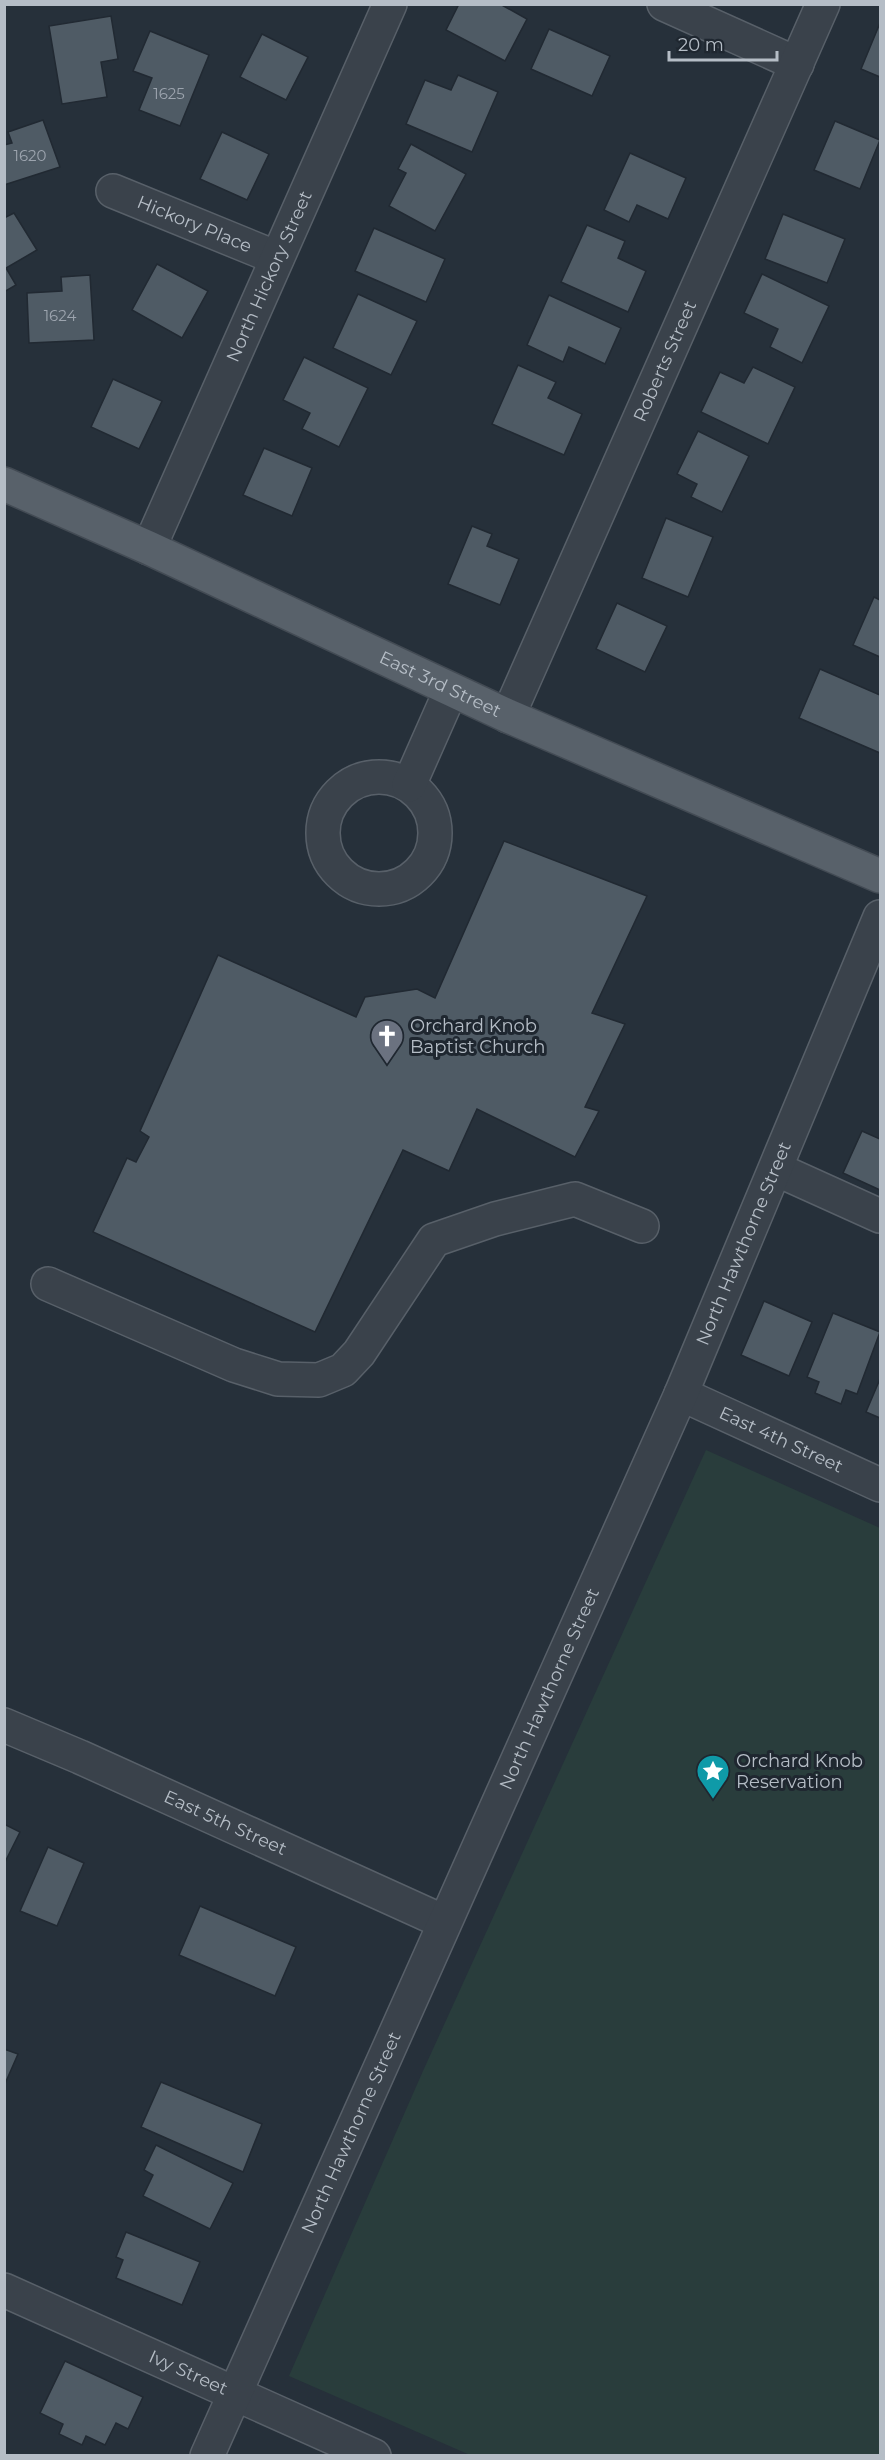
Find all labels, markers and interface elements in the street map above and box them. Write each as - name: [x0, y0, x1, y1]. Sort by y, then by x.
- scale bar: [669, 24, 777, 62]
- text: 20 m: [678, 34, 724, 56]
- house number: 1625: [153, 84, 185, 103]
- house number: 1620: [14, 146, 47, 165]
- street label: North Hickory Street: [222, 187, 317, 365]
- street label: Hickory Place: [134, 191, 255, 258]
- street label: Roberts Street: [629, 297, 701, 425]
- house number: 1624: [44, 306, 76, 325]
- street label: East 3rd Street: [376, 646, 505, 722]
- place label: Orchard Knob Baptist Church: [410, 1015, 546, 1058]
- church icon: Orchard Knob Baptist Church: [369, 1018, 405, 1065]
- street label: North Hawthorne Street: [691, 1138, 796, 1349]
- street label: East 4th Street: [716, 1402, 847, 1478]
- street label: North Hawthorne Street: [495, 1585, 604, 1793]
- place label: Orchard Knob Reservation: [736, 1750, 863, 1793]
- place icon: Orchard Knob Reservation: [695, 1753, 731, 1800]
- street label: East 5th Street: [161, 1786, 290, 1860]
- street label: North Hawthorne Street: [297, 2028, 406, 2237]
- street label: Ivy Street: [145, 2345, 231, 2400]

